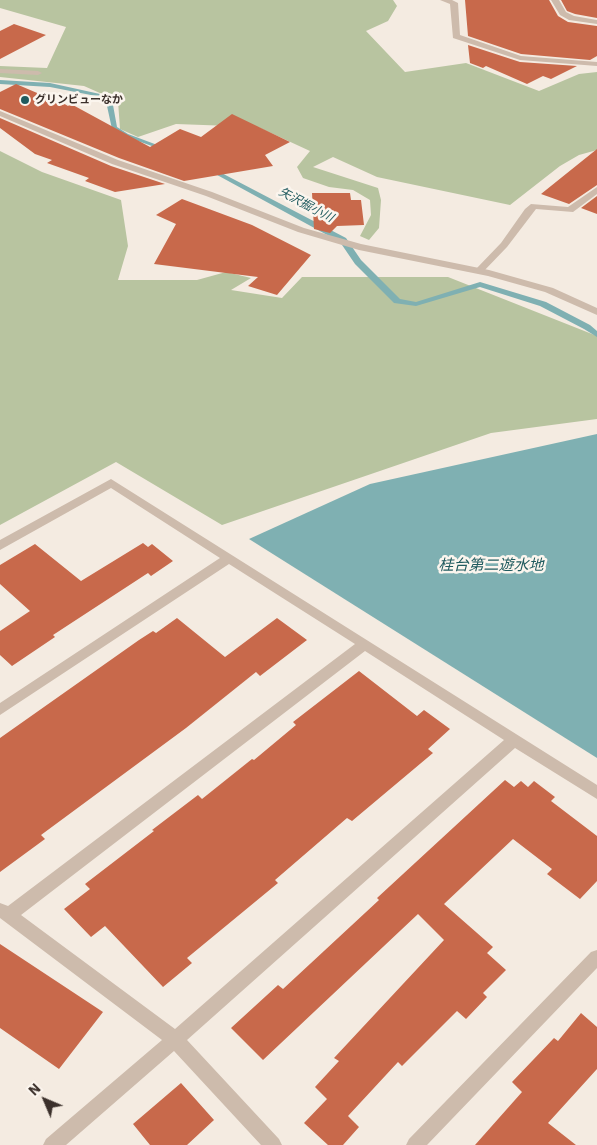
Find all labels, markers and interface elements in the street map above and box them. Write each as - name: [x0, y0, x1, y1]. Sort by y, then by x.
- place label: グリンビューなか: [35, 93, 123, 107]
- marker: グリンビューなか: [19, 94, 31, 106]
- water label: 矢沢掘小川: [276, 185, 336, 225]
- water label: 桂台第二遊水地: [439, 557, 543, 575]
- north arrow: [20, 1075, 70, 1125]
- text: N: [24, 1079, 44, 1099]

